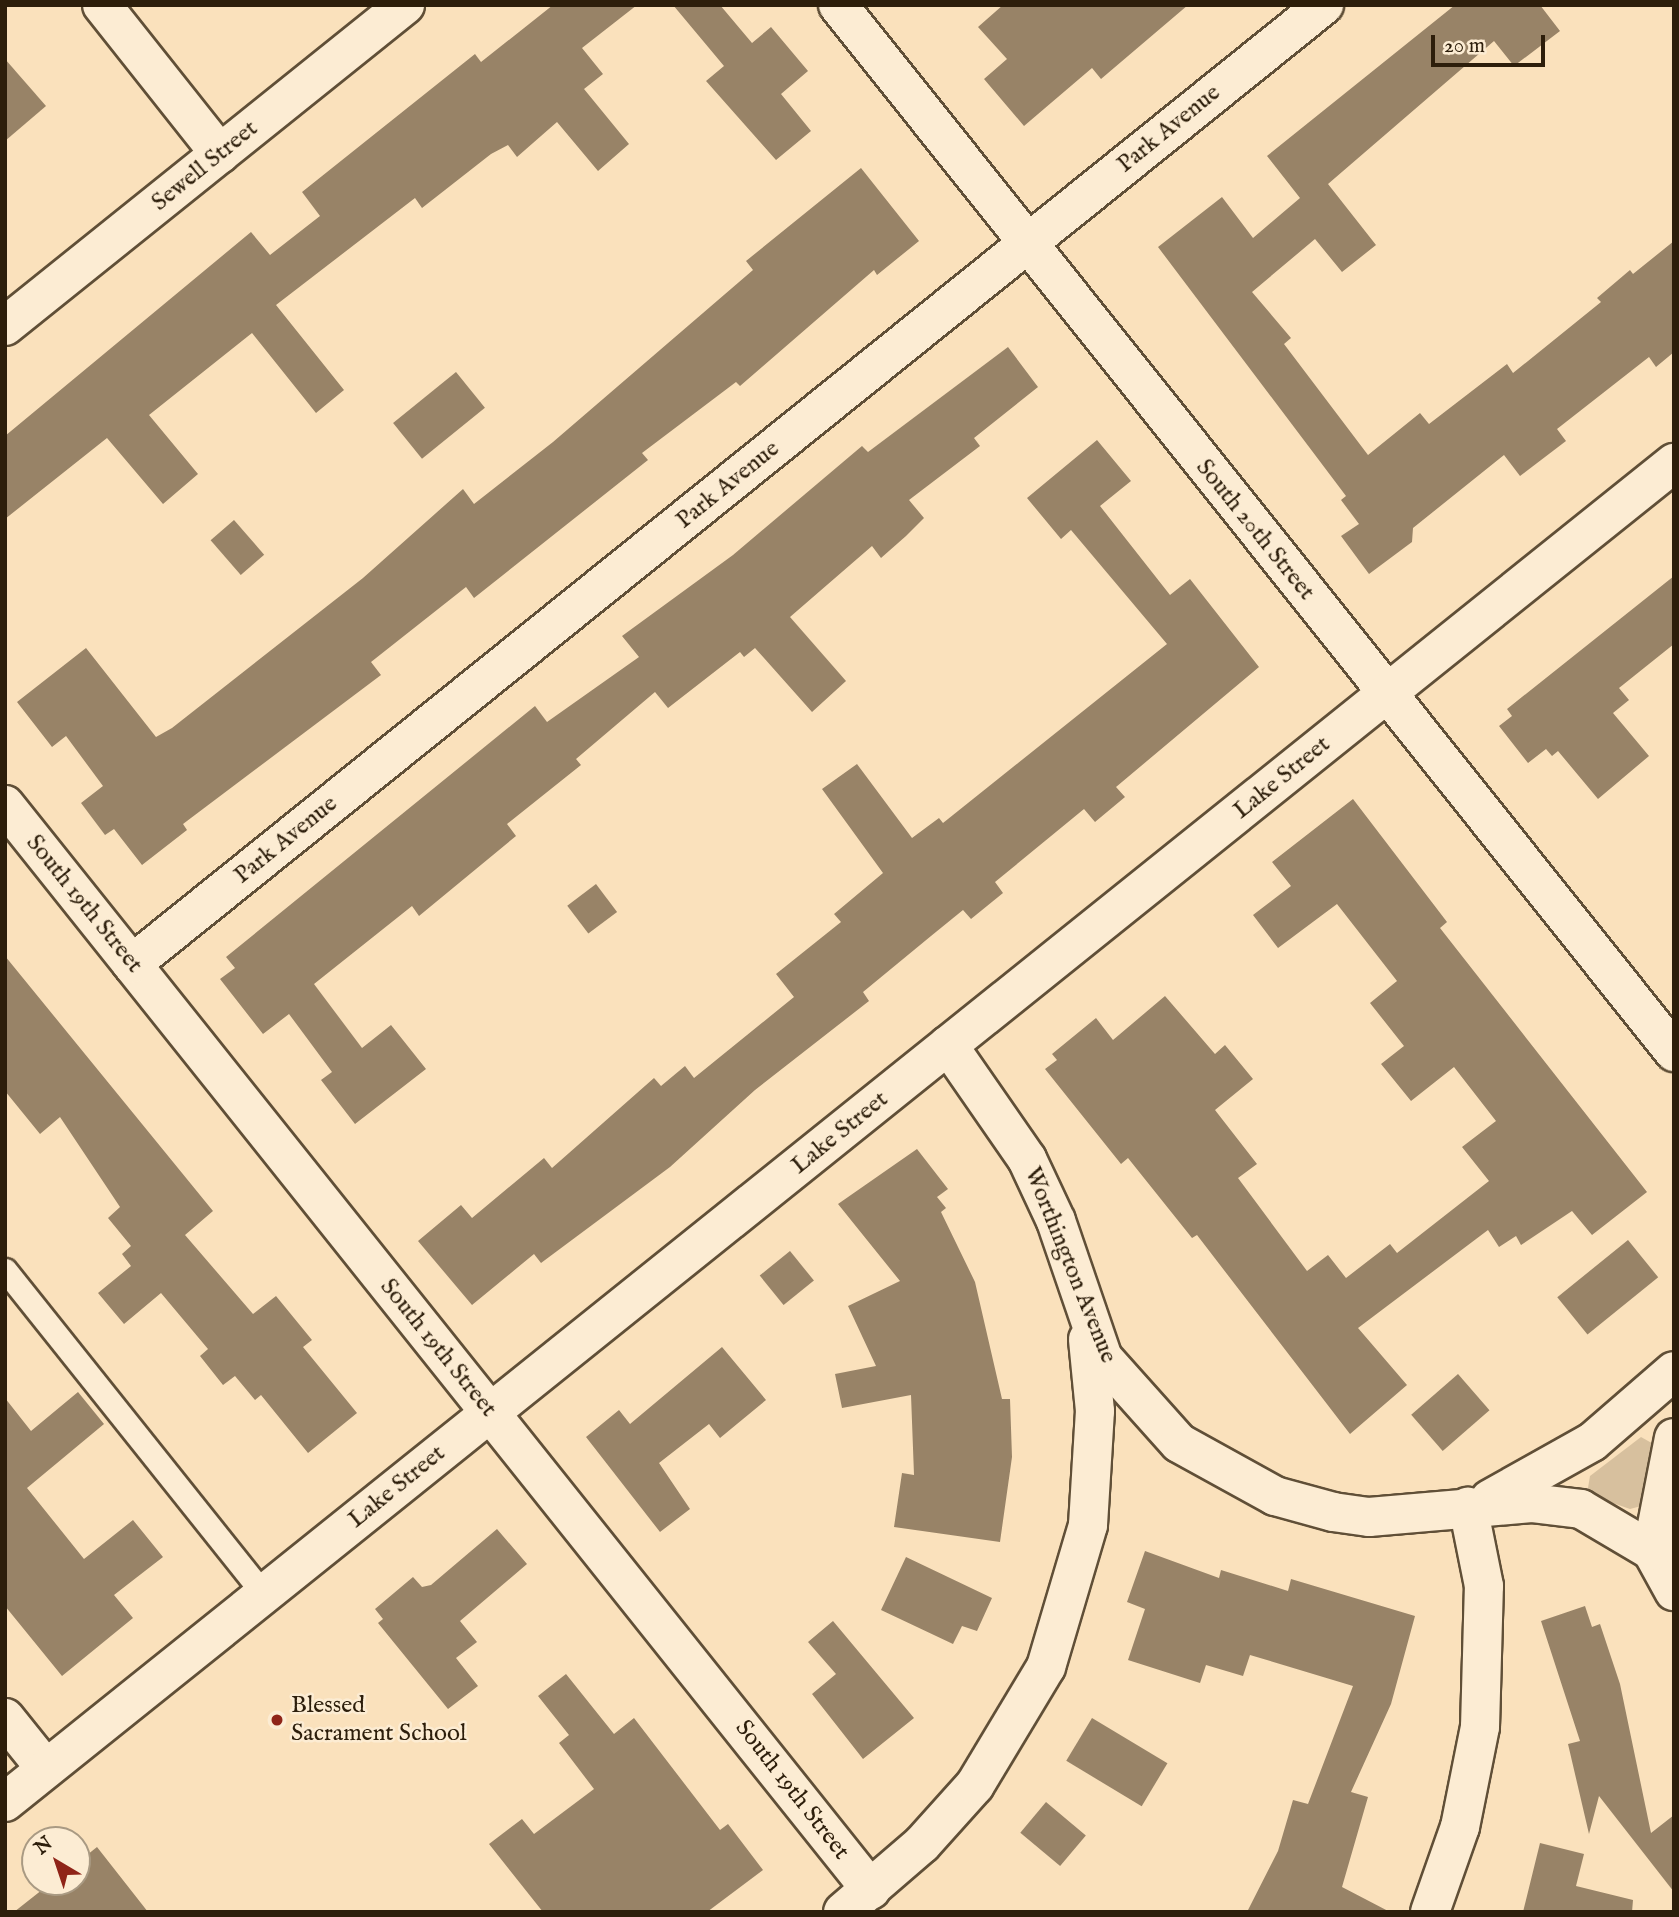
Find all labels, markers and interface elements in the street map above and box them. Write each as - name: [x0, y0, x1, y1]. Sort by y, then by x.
- scale bar: [1434, 21, 1548, 65]
- text: 20 m: [1444, 33, 1485, 60]
- street label: Park Avenue: [1112, 79, 1226, 179]
- street label: Sewell Street: [146, 115, 264, 217]
- street label: Park Avenue: [671, 435, 785, 535]
- street label: South 20th Street: [1189, 454, 1321, 606]
- street label: Lake Street: [1228, 730, 1336, 826]
- street label: Park Avenue: [229, 790, 343, 890]
- street label: South 19th Street: [20, 829, 148, 979]
- street label: Lake Street: [786, 1085, 894, 1181]
- street label: Worthington Avenue: [1018, 1163, 1122, 1367]
- street label: South 19th Street: [374, 1273, 502, 1423]
- street label: Lake Street: [343, 1439, 451, 1535]
- place label: Blessed Sacrament School: [291, 1692, 466, 1748]
- marker: Blessed Sacrament School: [269, 1712, 285, 1728]
- street label: South 19th Street: [729, 1714, 855, 1866]
- north arrow: [21, 1826, 91, 1896]
- text: N: [30, 1832, 58, 1861]

